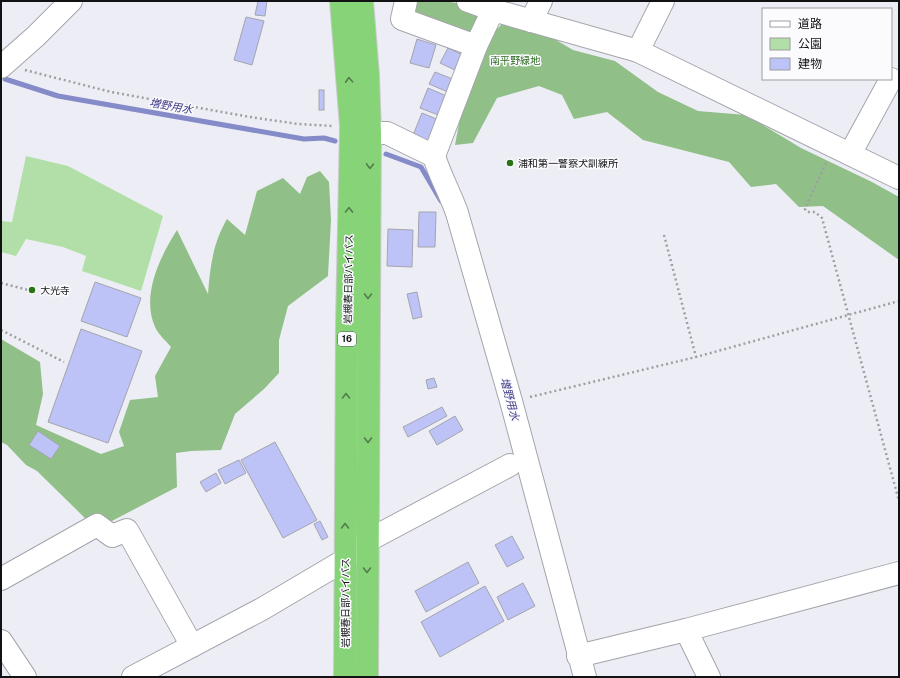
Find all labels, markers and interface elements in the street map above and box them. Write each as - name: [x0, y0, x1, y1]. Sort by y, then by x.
- legend: [762, 8, 892, 80]
- text: 道路: [798, 17, 822, 31]
- text: 公園: [798, 37, 822, 51]
- park label: 南平野緑地: [490, 54, 541, 66]
- text: 建物: [798, 57, 822, 71]
- one-way arrow: [344, 77, 353, 83]
- water label: 増野用水: [148, 96, 195, 116]
- place label: 浦和第一警察犬訓練所: [518, 157, 618, 169]
- marker: 浦和第一警察犬訓練所: [505, 158, 515, 168]
- one-way arrow: [366, 163, 374, 169]
- one-way arrow: [345, 207, 354, 213]
- street label: 岩槻春日部バイパス: [341, 234, 355, 324]
- place label: 大光寺: [40, 284, 70, 296]
- marker: 大光寺: [27, 285, 37, 295]
- one-way arrow: [364, 293, 372, 299]
- road number: 16: [338, 332, 356, 346]
- water label: 増野用水: [499, 376, 522, 423]
- one-way arrow: [342, 393, 350, 399]
- one-way arrow: [364, 437, 372, 443]
- one-way arrow: [341, 523, 349, 529]
- street label: 岩槻春日部バイパス: [339, 558, 351, 648]
- one-way arrow: [363, 567, 371, 573]

